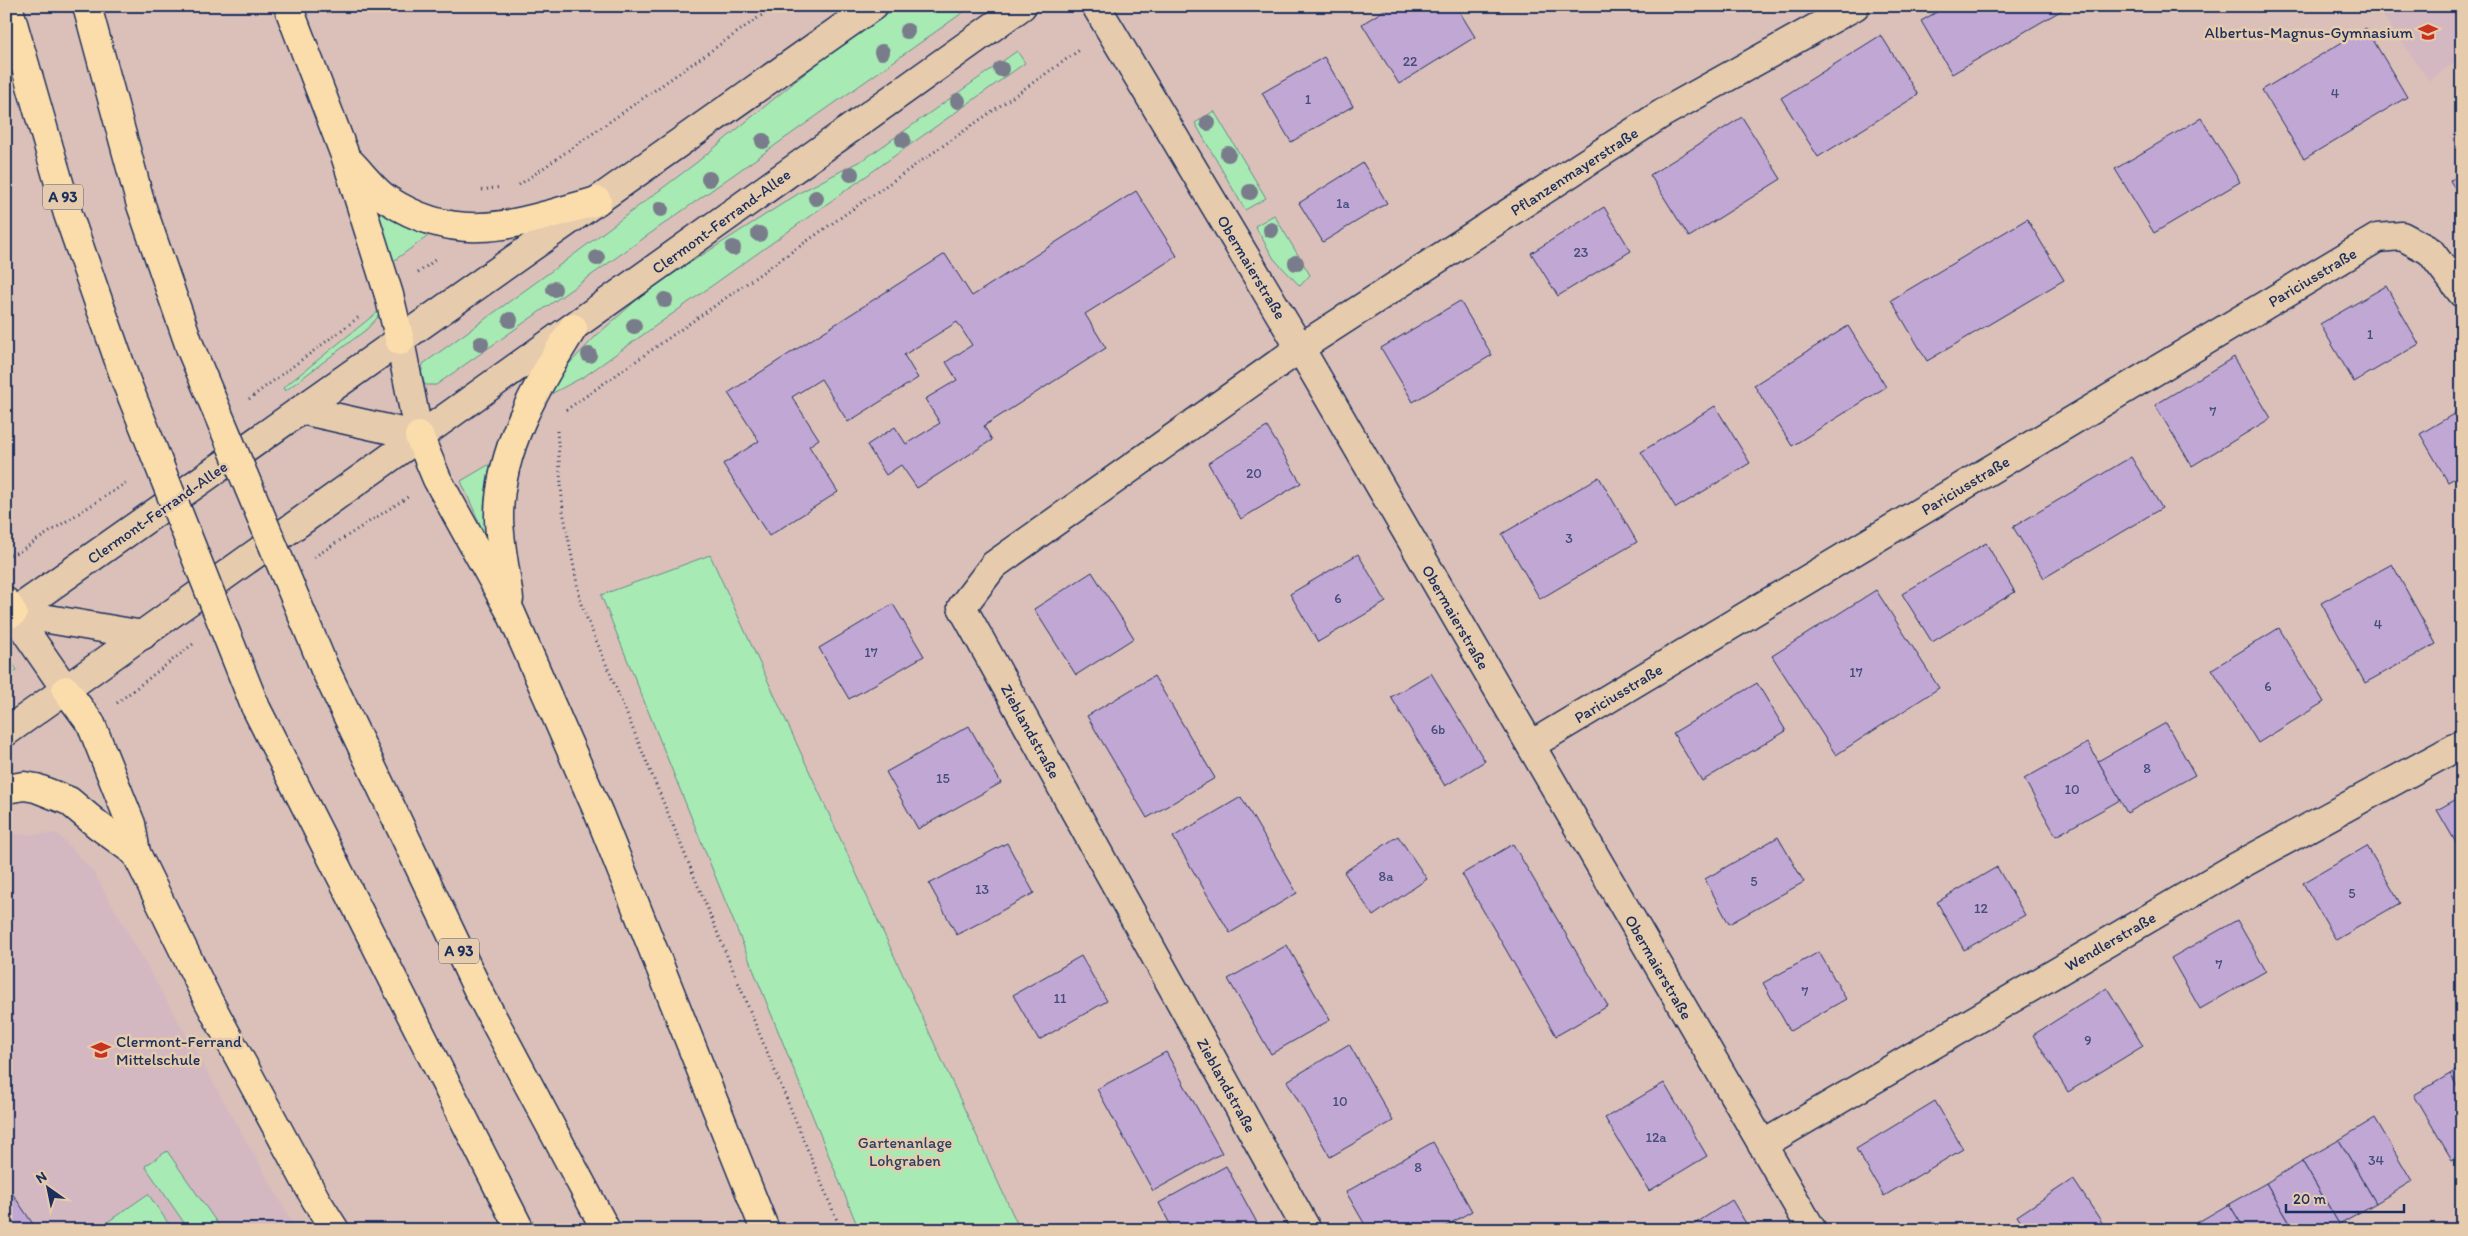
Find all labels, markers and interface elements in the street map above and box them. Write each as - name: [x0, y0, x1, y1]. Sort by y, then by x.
- school or university icon: Albertus-Magnus-Gymnasium: [2417, 21, 2439, 43]
- place label: Albertus-Magnus-Gymnasium: [2205, 23, 2414, 42]
- house number: 22: [1403, 53, 1418, 70]
- house number: 4: [2331, 85, 2340, 102]
- house number: 1: [1305, 91, 1312, 108]
- street label: Pflanzenmayerstraße: [1507, 123, 1642, 220]
- street label: Clermont-Ferrand-Allee: [648, 165, 794, 278]
- road number: A 93: [43, 184, 83, 210]
- house number: 1a: [1336, 195, 1351, 212]
- street label: Obermaierstraße: [1213, 212, 1290, 323]
- street label: Pariciusstraße: [2265, 243, 2360, 311]
- house number: 23: [1574, 244, 1589, 261]
- house number: 1: [2367, 326, 2374, 343]
- house number: 7: [2210, 403, 2217, 420]
- street label: Pariciusstraße: [1918, 451, 2013, 519]
- street label: Clermont-Ferrand-Allee: [84, 457, 231, 568]
- house number: 20: [1246, 465, 1262, 482]
- house number: 3: [1565, 530, 1573, 547]
- street label: Obermaierstraße: [1418, 561, 1493, 673]
- house number: 6: [1334, 590, 1342, 607]
- house number: 4: [2374, 616, 2383, 633]
- house number: 17: [864, 644, 878, 661]
- street label: Pariciusstraße: [1571, 659, 1666, 727]
- house number: 17: [1849, 664, 1863, 681]
- house number: 6: [2264, 678, 2272, 695]
- street label: Zieblandstraße: [997, 681, 1064, 782]
- house number: 6b: [1431, 721, 1445, 738]
- house number: 8: [2143, 760, 2151, 777]
- house number: 15: [936, 770, 950, 787]
- house number: 10: [2064, 781, 2080, 798]
- house number: 8a: [1379, 868, 1394, 885]
- house number: 5: [1750, 873, 1758, 890]
- house number: 13: [975, 881, 989, 898]
- house number: 5: [2348, 885, 2356, 902]
- house number: 12: [1974, 900, 1989, 917]
- street label: Wendlerstraße: [2061, 908, 2159, 975]
- street label: Obermaierstraße: [1621, 911, 1696, 1023]
- road number: A 93: [439, 938, 479, 964]
- house number: 7: [2216, 956, 2223, 973]
- house number: 7: [1802, 983, 1809, 1000]
- house number: 11: [1054, 990, 1067, 1007]
- place label: Clermont-Ferrand Mittelschule: [116, 1032, 242, 1069]
- house number: 9: [2084, 1032, 2092, 1049]
- street label: Zieblandstraße: [1193, 1035, 1260, 1136]
- school or university icon: Clermont-Ferrand Mittelschule: [90, 1039, 112, 1061]
- house number: 10: [1332, 1093, 1348, 1110]
- house number: 12a: [1645, 1129, 1667, 1146]
- park label: Gartenanlage Lohgraben: [858, 1133, 952, 1170]
- house number: 34: [2368, 1152, 2385, 1169]
- house number: 8: [1414, 1159, 1422, 1176]
- north arrow: [22, 1164, 72, 1214]
- text: N: [33, 1168, 50, 1187]
- scale bar: [2286, 1181, 2403, 1213]
- text: 20 m: [2293, 1190, 2327, 1208]

